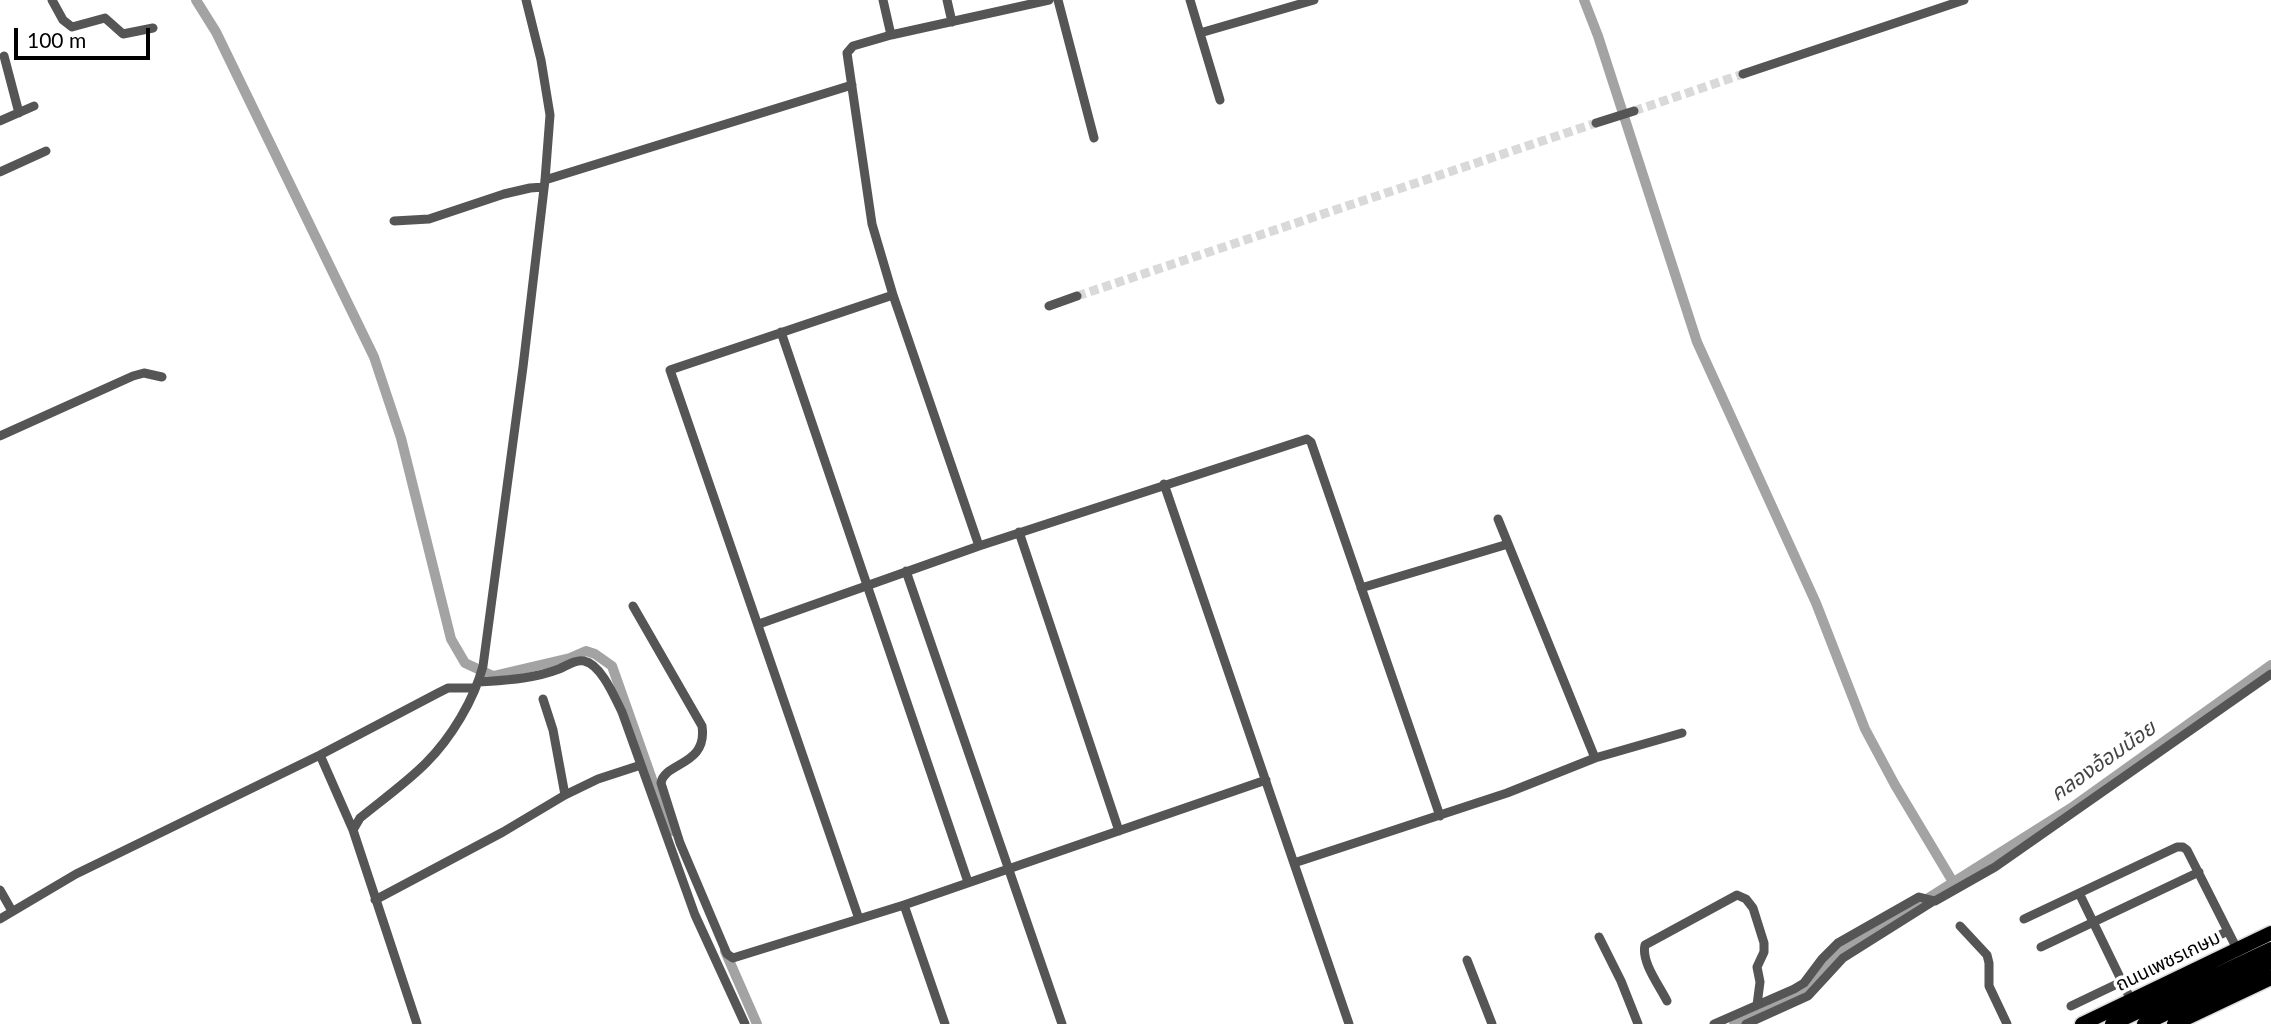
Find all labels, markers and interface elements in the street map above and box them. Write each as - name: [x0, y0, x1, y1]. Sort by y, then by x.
- scale bar: [18, 14, 154, 58]
- text: 100 m: [27, 27, 86, 52]
- water label: คลองอ้อมน้อย: [2046, 716, 2160, 806]
- street label: ถนนเพชรเกษม: [2112, 926, 2224, 996]

